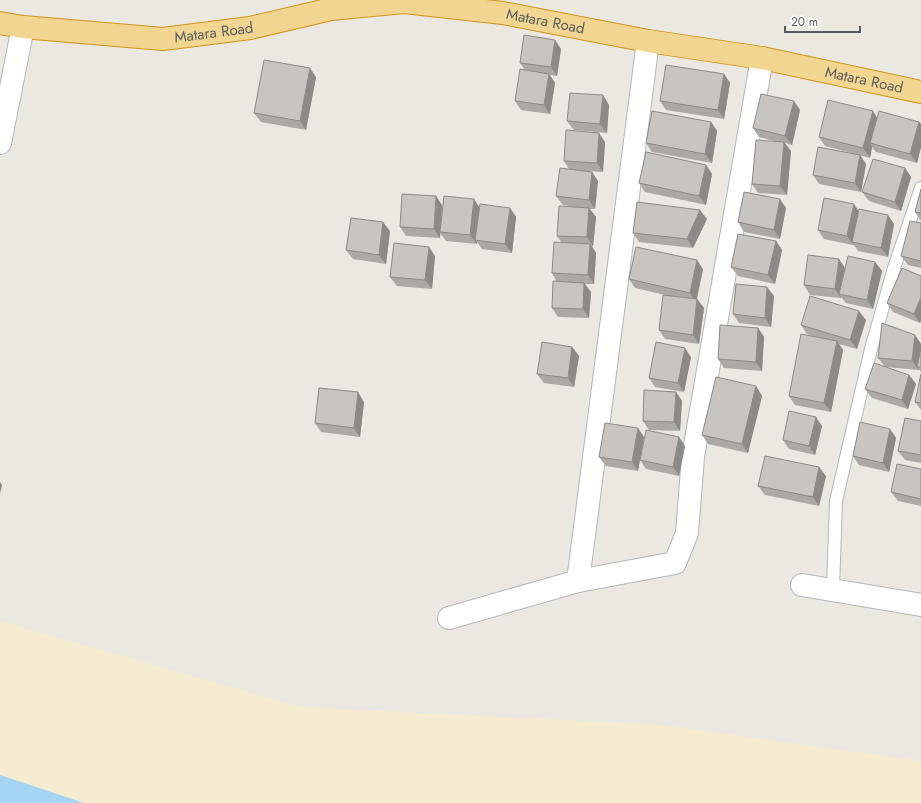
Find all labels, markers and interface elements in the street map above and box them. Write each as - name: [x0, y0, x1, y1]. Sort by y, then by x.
- street label: Matara Road: [504, 3, 587, 40]
- scale bar: [785, 8, 860, 34]
- text: 20 m: [791, 13, 818, 31]
- street label: Matara Road: [173, 17, 255, 48]
- street label: Matara Road: [823, 61, 905, 99]

